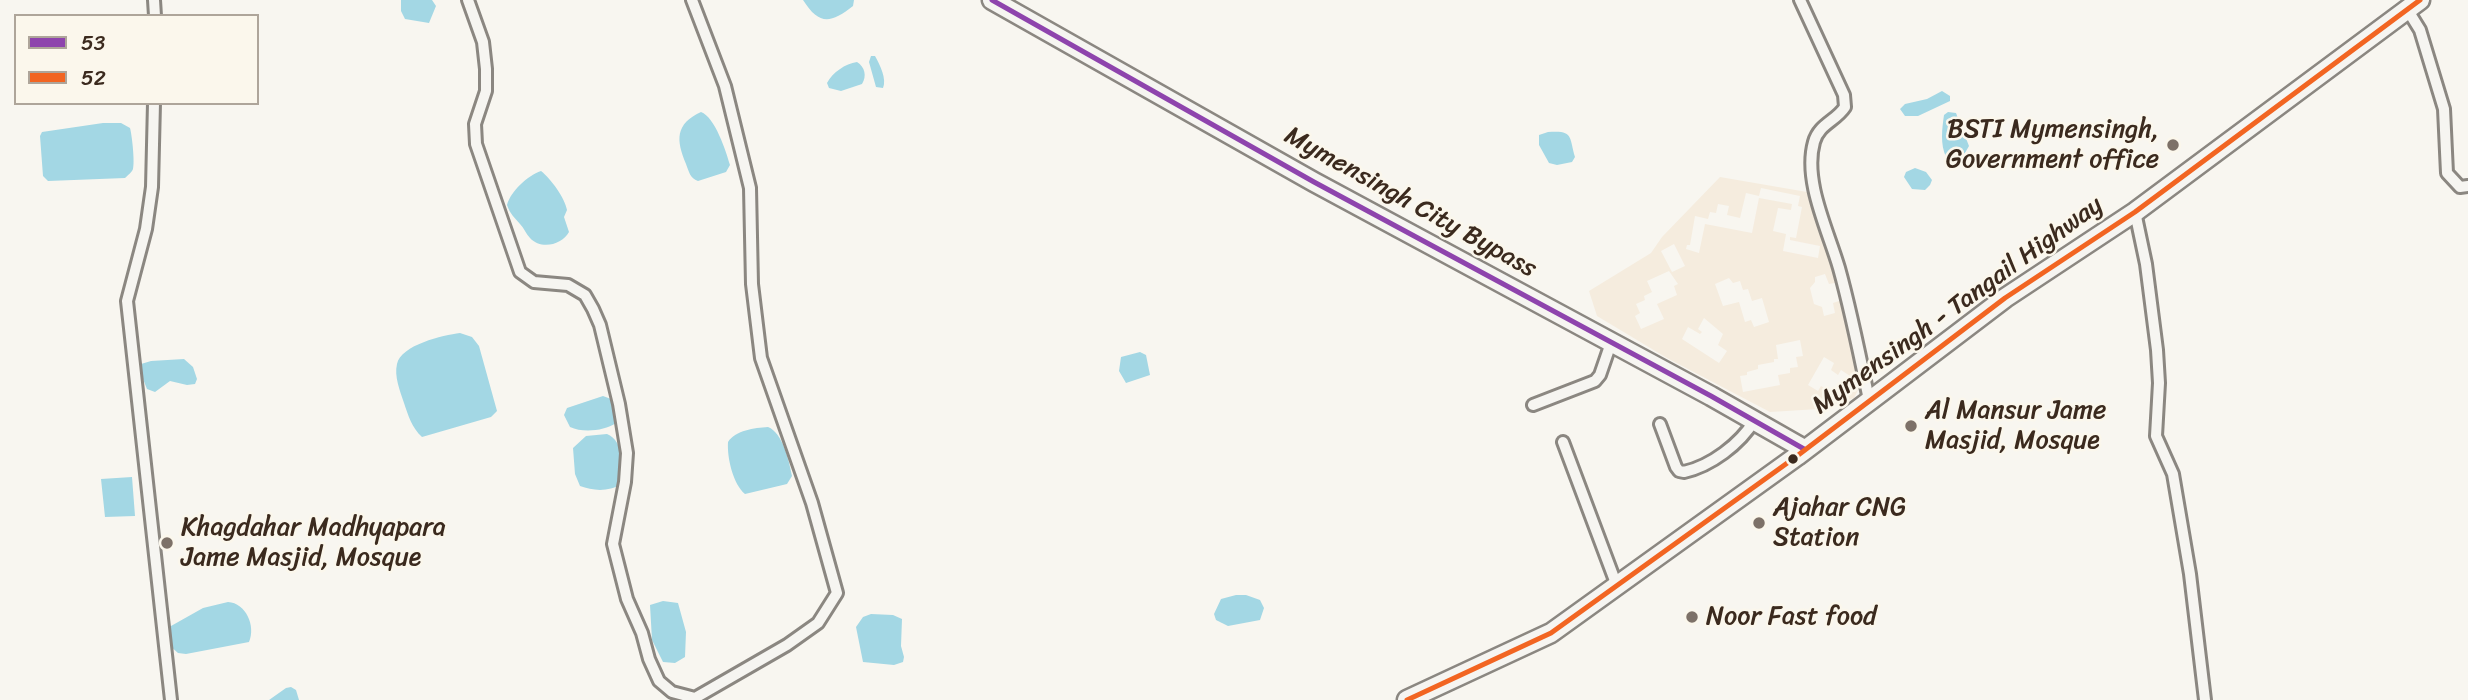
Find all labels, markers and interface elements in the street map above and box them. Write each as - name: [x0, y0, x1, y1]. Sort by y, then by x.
- legend: [14, 14, 259, 105]
- text: 53: [81, 24, 105, 62]
- text: 52: [81, 59, 106, 97]
- place label: BSTI Mymensingh, Government office: [1946, 114, 2159, 176]
- street label: Mymensingh City Bypass: [1279, 121, 1541, 285]
- marker: BSTI Mymensingh, Government office: [2165, 137, 2181, 153]
- street label: Mymensingh - Tangail Highway: [1807, 190, 2109, 422]
- place label: Al Mansur Jame Masjid, Mosque: [1925, 395, 2106, 457]
- marker: Al Mansur Jame Masjid, Mosque: [1903, 418, 1919, 434]
- unlabelled marker: [1786, 452, 1800, 466]
- place label: Ajahar CNG Station: [1773, 492, 1906, 554]
- place label: Khagdahar Madhyapara Jame Masjid, Mosque: [181, 512, 446, 574]
- marker: Ajahar CNG Station: [1751, 515, 1767, 531]
- marker: Khagdahar Madhyapara Jame Masjid, Mosque: [159, 535, 175, 551]
- place label: Noor Fast food: [1706, 601, 1877, 633]
- marker: Noor Fast food: [1684, 609, 1700, 625]

